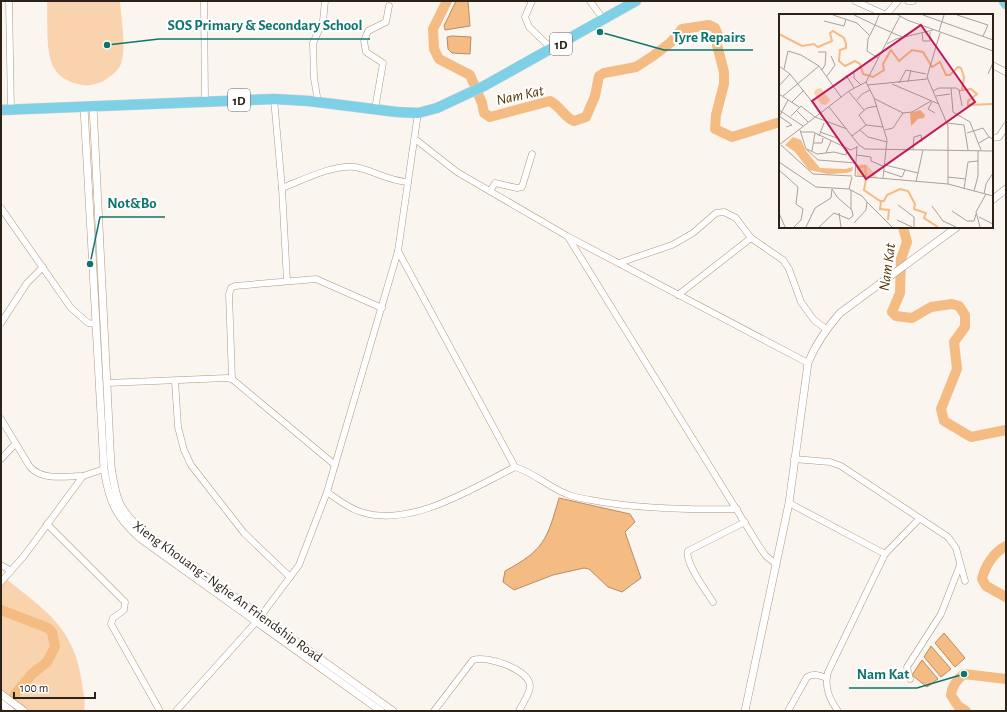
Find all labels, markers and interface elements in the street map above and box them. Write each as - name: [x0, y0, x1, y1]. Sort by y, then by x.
- callout: SOS Primary & Secondary School: [159, 12, 370, 39]
- inset map: [779, 14, 993, 228]
- text: SOS Primary & Secondary School: [168, 18, 362, 33]
- callout: Tyre Repairs: [664, 23, 753, 50]
- text: Tyre Repairs: [672, 30, 746, 45]
- road number: 1D: [550, 33, 572, 55]
- water label: Nam Kat: [495, 83, 545, 108]
- road number: 1D: [228, 89, 250, 111]
- callout: Not&Bo: [100, 190, 165, 217]
- text: Not&Bo: [107, 196, 157, 211]
- water label: Nam Kat: [877, 242, 898, 292]
- street label: Xieng Khouang - Nghe An Friendship Road: [130, 519, 325, 665]
- callout: Nam Kat: [849, 661, 917, 688]
- text: Nam Kat: [857, 667, 909, 682]
- scale bar: [14, 674, 95, 700]
- text: 100 m: [20, 682, 48, 694]

